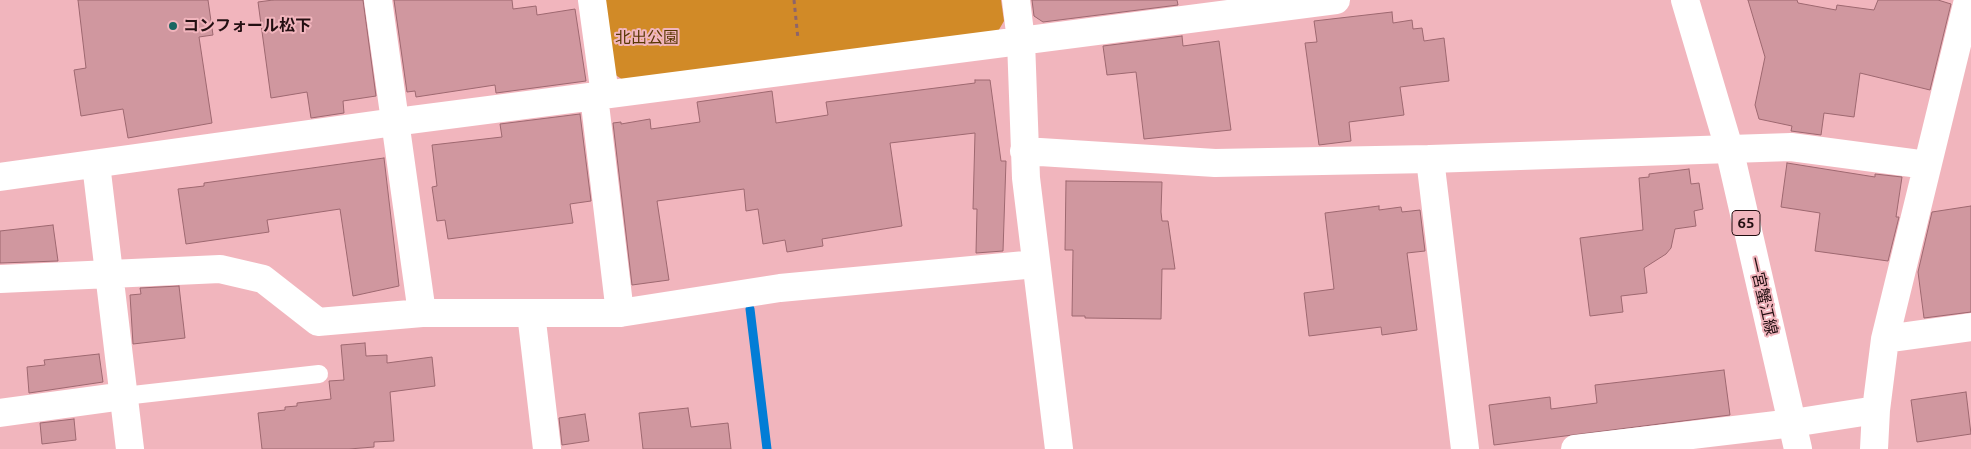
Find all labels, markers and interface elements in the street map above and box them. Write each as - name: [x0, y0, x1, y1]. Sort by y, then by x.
- place label: コンフォール松下: [183, 16, 311, 36]
- marker: コンフォール松下: [167, 20, 179, 32]
- park label: 北出公園: [615, 28, 679, 48]
- road number: 65: [1732, 210, 1760, 236]
- street label: 一宮蟹江線: [1745, 255, 1781, 337]

